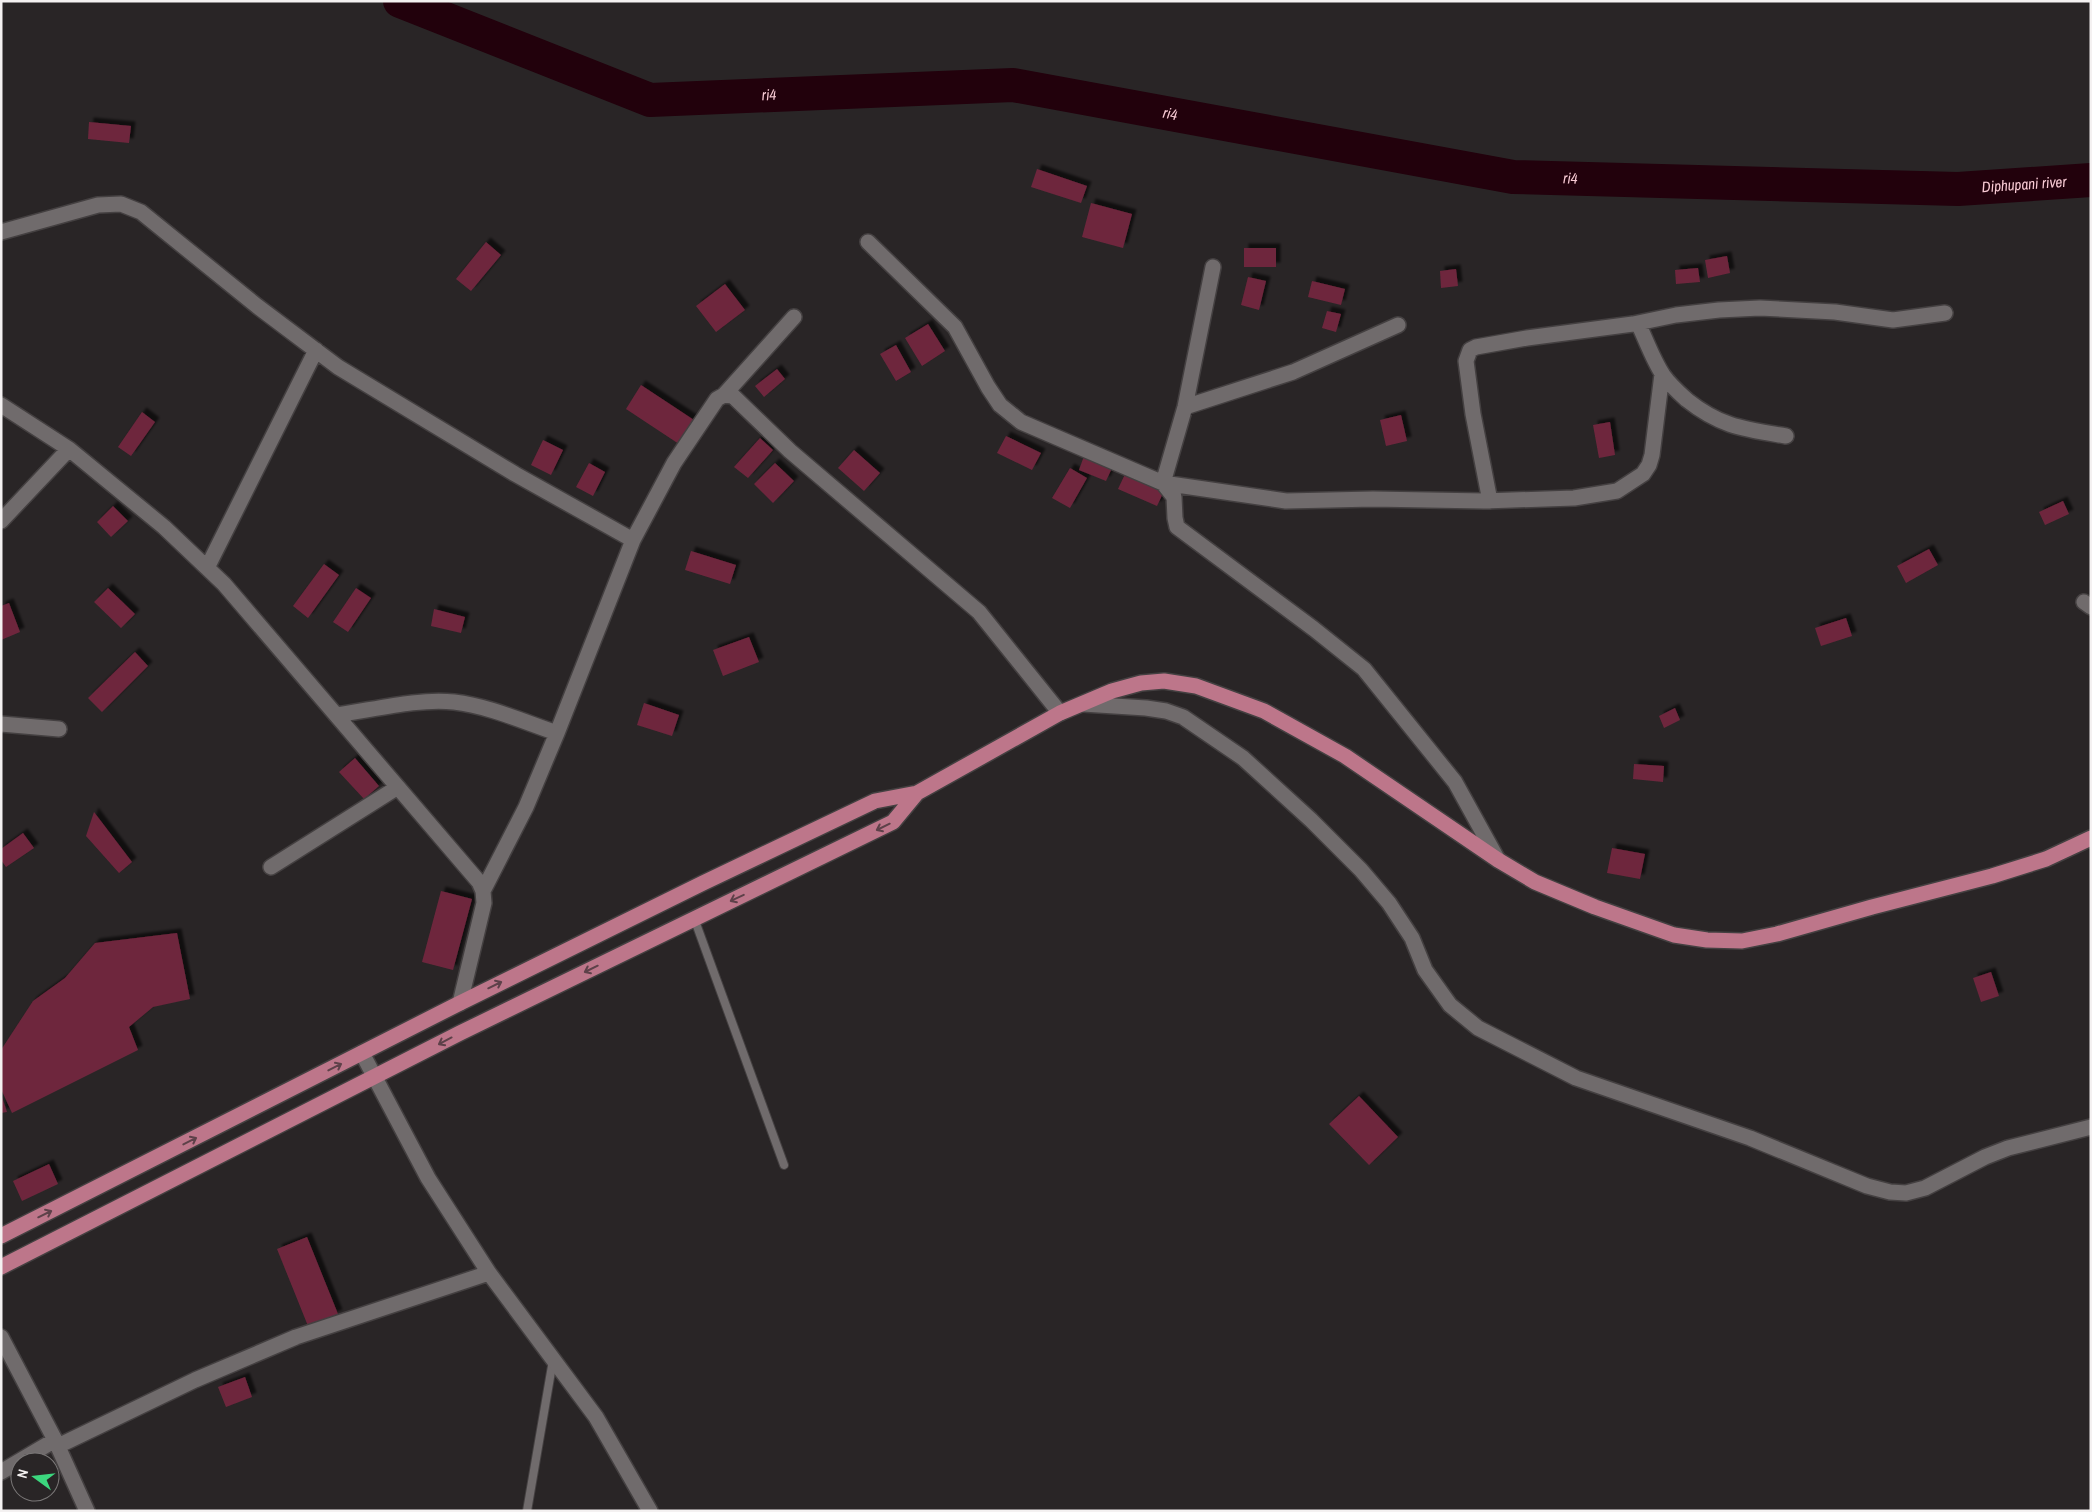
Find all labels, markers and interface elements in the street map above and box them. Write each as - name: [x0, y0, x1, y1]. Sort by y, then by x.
- water label: ri4: [761, 84, 777, 105]
- water label: ri4: [1161, 102, 1179, 125]
- water label: ri4: [1563, 167, 1578, 189]
- water label: Diphupani river: [1981, 171, 2068, 197]
- one-way arrow: [876, 823, 891, 832]
- one-way arrow: [730, 893, 745, 903]
- one-way arrow: [583, 964, 598, 974]
- one-way arrow: [487, 980, 502, 989]
- one-way arrow: [438, 1037, 453, 1046]
- one-way arrow: [327, 1062, 342, 1072]
- one-way arrow: [182, 1136, 197, 1145]
- one-way arrow: [37, 1209, 52, 1218]
- north arrow: [10, 1452, 60, 1502]
- text: N: [13, 1467, 32, 1480]

